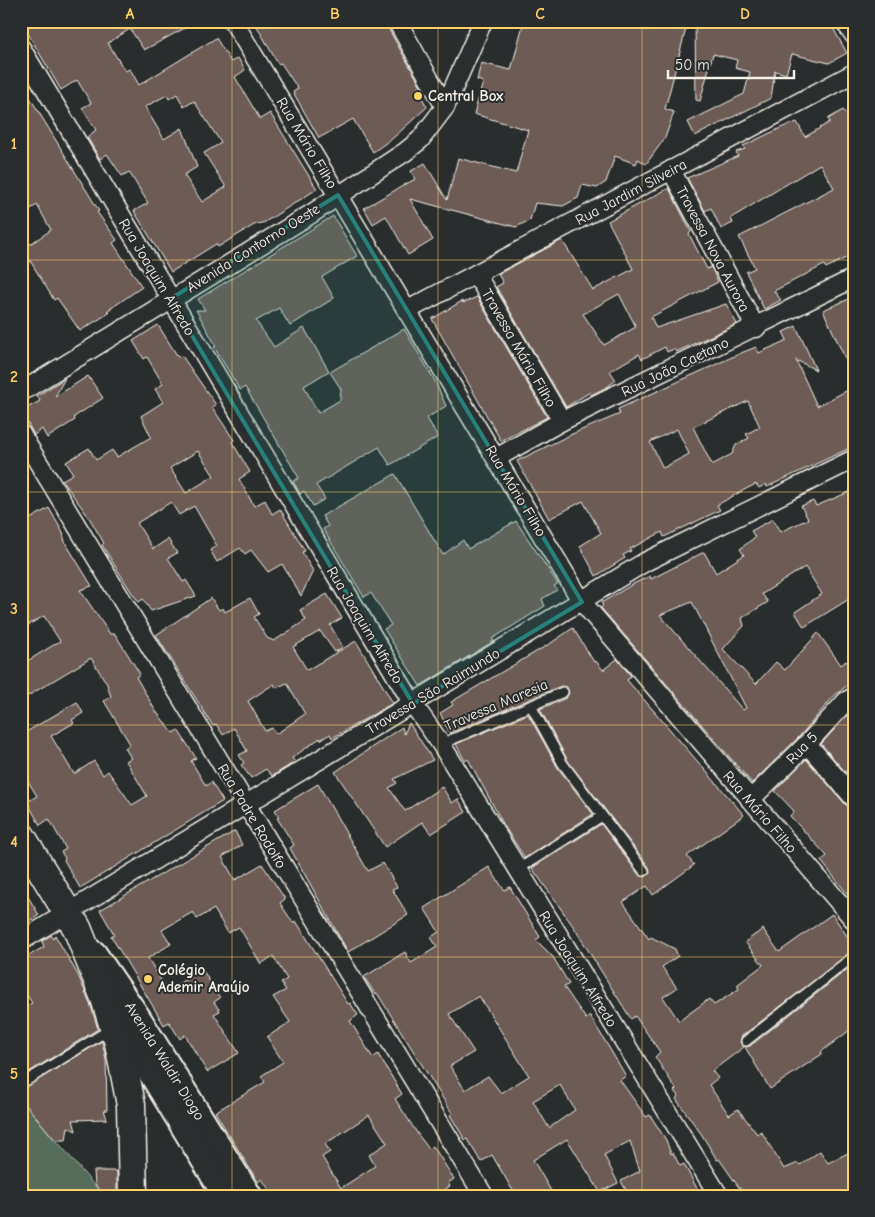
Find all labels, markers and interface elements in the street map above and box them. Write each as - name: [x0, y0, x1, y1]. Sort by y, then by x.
- text: A: [126, 5, 135, 23]
- text: B: [330, 5, 340, 23]
- text: C: [535, 5, 545, 23]
- text: D: [740, 5, 750, 23]
- scale bar: [668, 48, 794, 80]
- text: 50 m: [675, 56, 710, 74]
- place label: Central Box: [428, 87, 504, 105]
- marker: Central Box: [412, 90, 424, 102]
- street label: Rua Mário Filho: [273, 94, 341, 192]
- text: 1: [11, 135, 17, 153]
- street label: Rua Jardim Silveira: [572, 155, 690, 229]
- street label: Travessa Nova Aurora: [672, 183, 754, 315]
- street label: Avenida Contorno Oeste: [183, 199, 323, 296]
- street label: Rua Joaquim Alfredo: [115, 215, 199, 339]
- street label: Travessa Mário Filho: [478, 286, 560, 411]
- street label: Rua João Caetano: [618, 333, 732, 401]
- text: 2: [10, 368, 18, 386]
- street label: Rua Mário Filho: [482, 442, 550, 540]
- street label: Rua Joaquim Alfredo: [323, 563, 407, 687]
- text: 3: [10, 600, 18, 618]
- street label: Travessa São Raimundo: [363, 644, 503, 738]
- street label: Travessa Maresia: [441, 675, 551, 735]
- street label: Rua 5: [783, 728, 821, 768]
- street label: Rua Padre Rodolfo: [214, 760, 290, 872]
- street label: Rua Mário Filho: [719, 767, 801, 857]
- text: 4: [10, 833, 18, 851]
- street label: Rua Joaquim Alfredo: [535, 908, 621, 1030]
- place label: Colégio Ademir Araújo: [158, 961, 250, 996]
- marker: Colégio Ademir Araújo: [142, 973, 154, 985]
- street label: Avenida Waldir Diogo: [121, 998, 209, 1124]
- text: 5: [10, 1065, 18, 1083]

